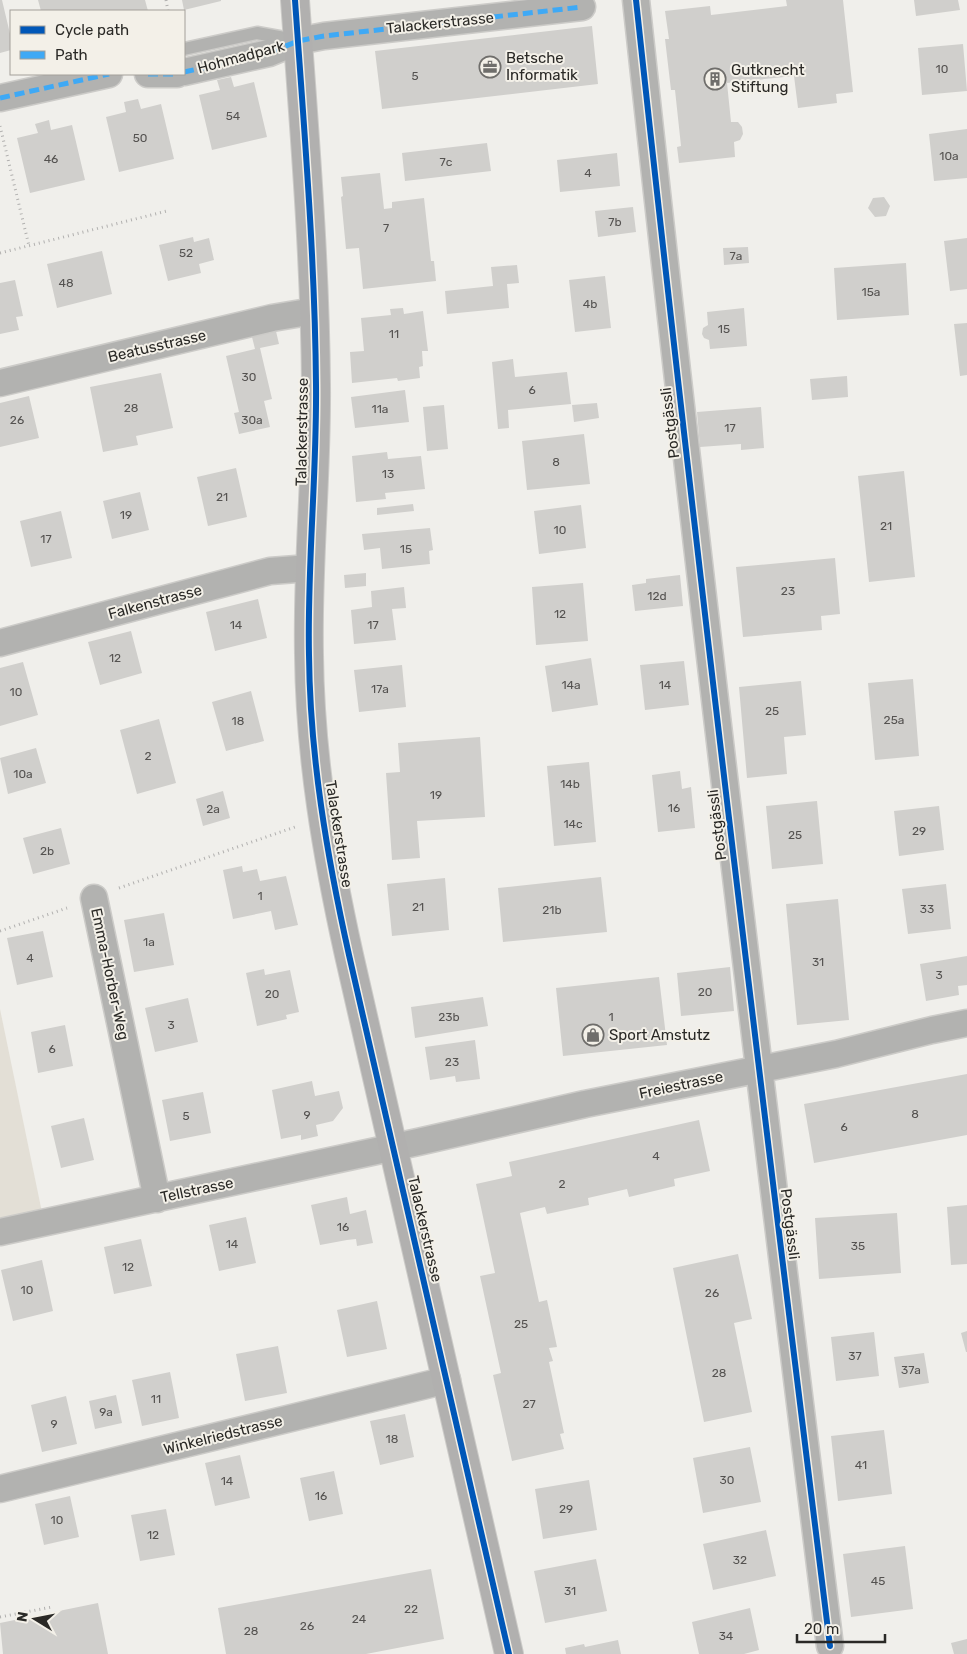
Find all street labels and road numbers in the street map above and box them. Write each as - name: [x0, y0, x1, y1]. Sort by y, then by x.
- street label: Talackerstrasse: [385, 8, 495, 38]
- street label: Hohmadpark: [195, 37, 287, 77]
- street label: Beatusstrasse: [106, 326, 208, 366]
- street label: Talackerstrasse: [292, 378, 312, 486]
- street label: Postgässli: [657, 386, 683, 460]
- street label: Falkenstrasse: [106, 581, 204, 623]
- street label: Talackerstrasse: [322, 779, 356, 889]
- street label: Postgässli: [704, 788, 730, 862]
- street label: Emma-Horber-Weg: [87, 906, 133, 1042]
- street label: Freiestrasse: [637, 1067, 725, 1103]
- street label: Tellstrasse: [159, 1174, 235, 1206]
- street label: Talackerstrasse: [404, 1174, 446, 1284]
- street label: Postgässli: [777, 1187, 803, 1261]
- street label: Winkelriedstrasse: [162, 1412, 284, 1458]

